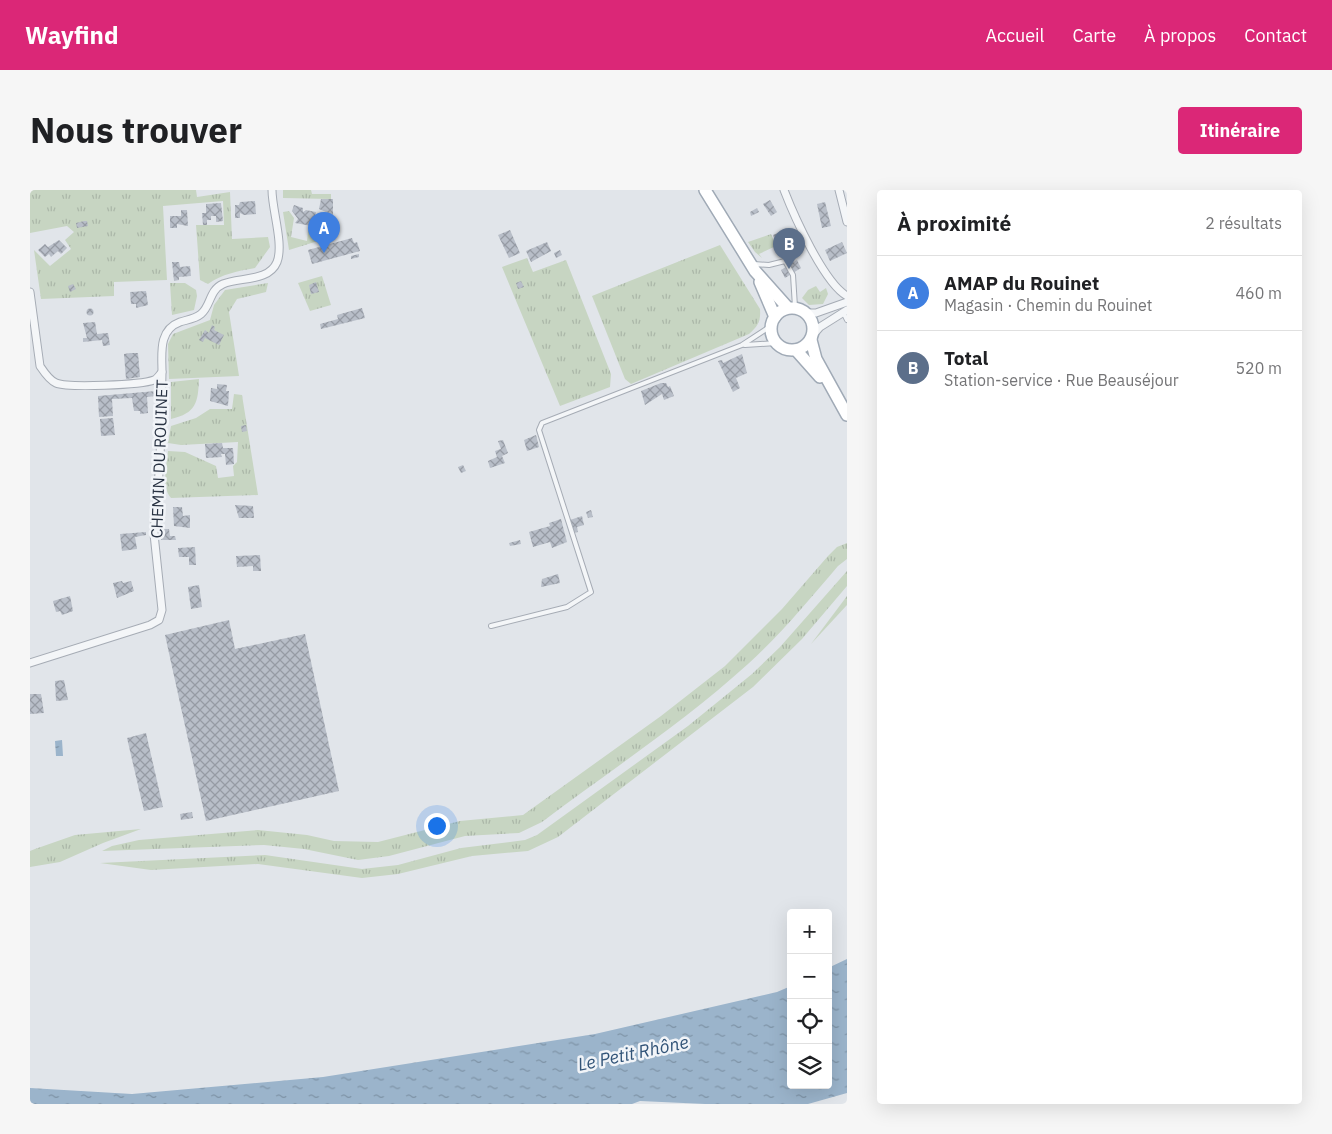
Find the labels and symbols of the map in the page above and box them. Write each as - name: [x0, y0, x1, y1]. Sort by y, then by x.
- pin: A: [308, 212, 340, 253]
- pin: B: [773, 228, 805, 269]
- street label: CHEMIN DU ROUINET: [146, 379, 172, 539]
- your location: [424, 813, 450, 839]
- water label: Le Petit Rhône: [576, 1030, 690, 1076]

